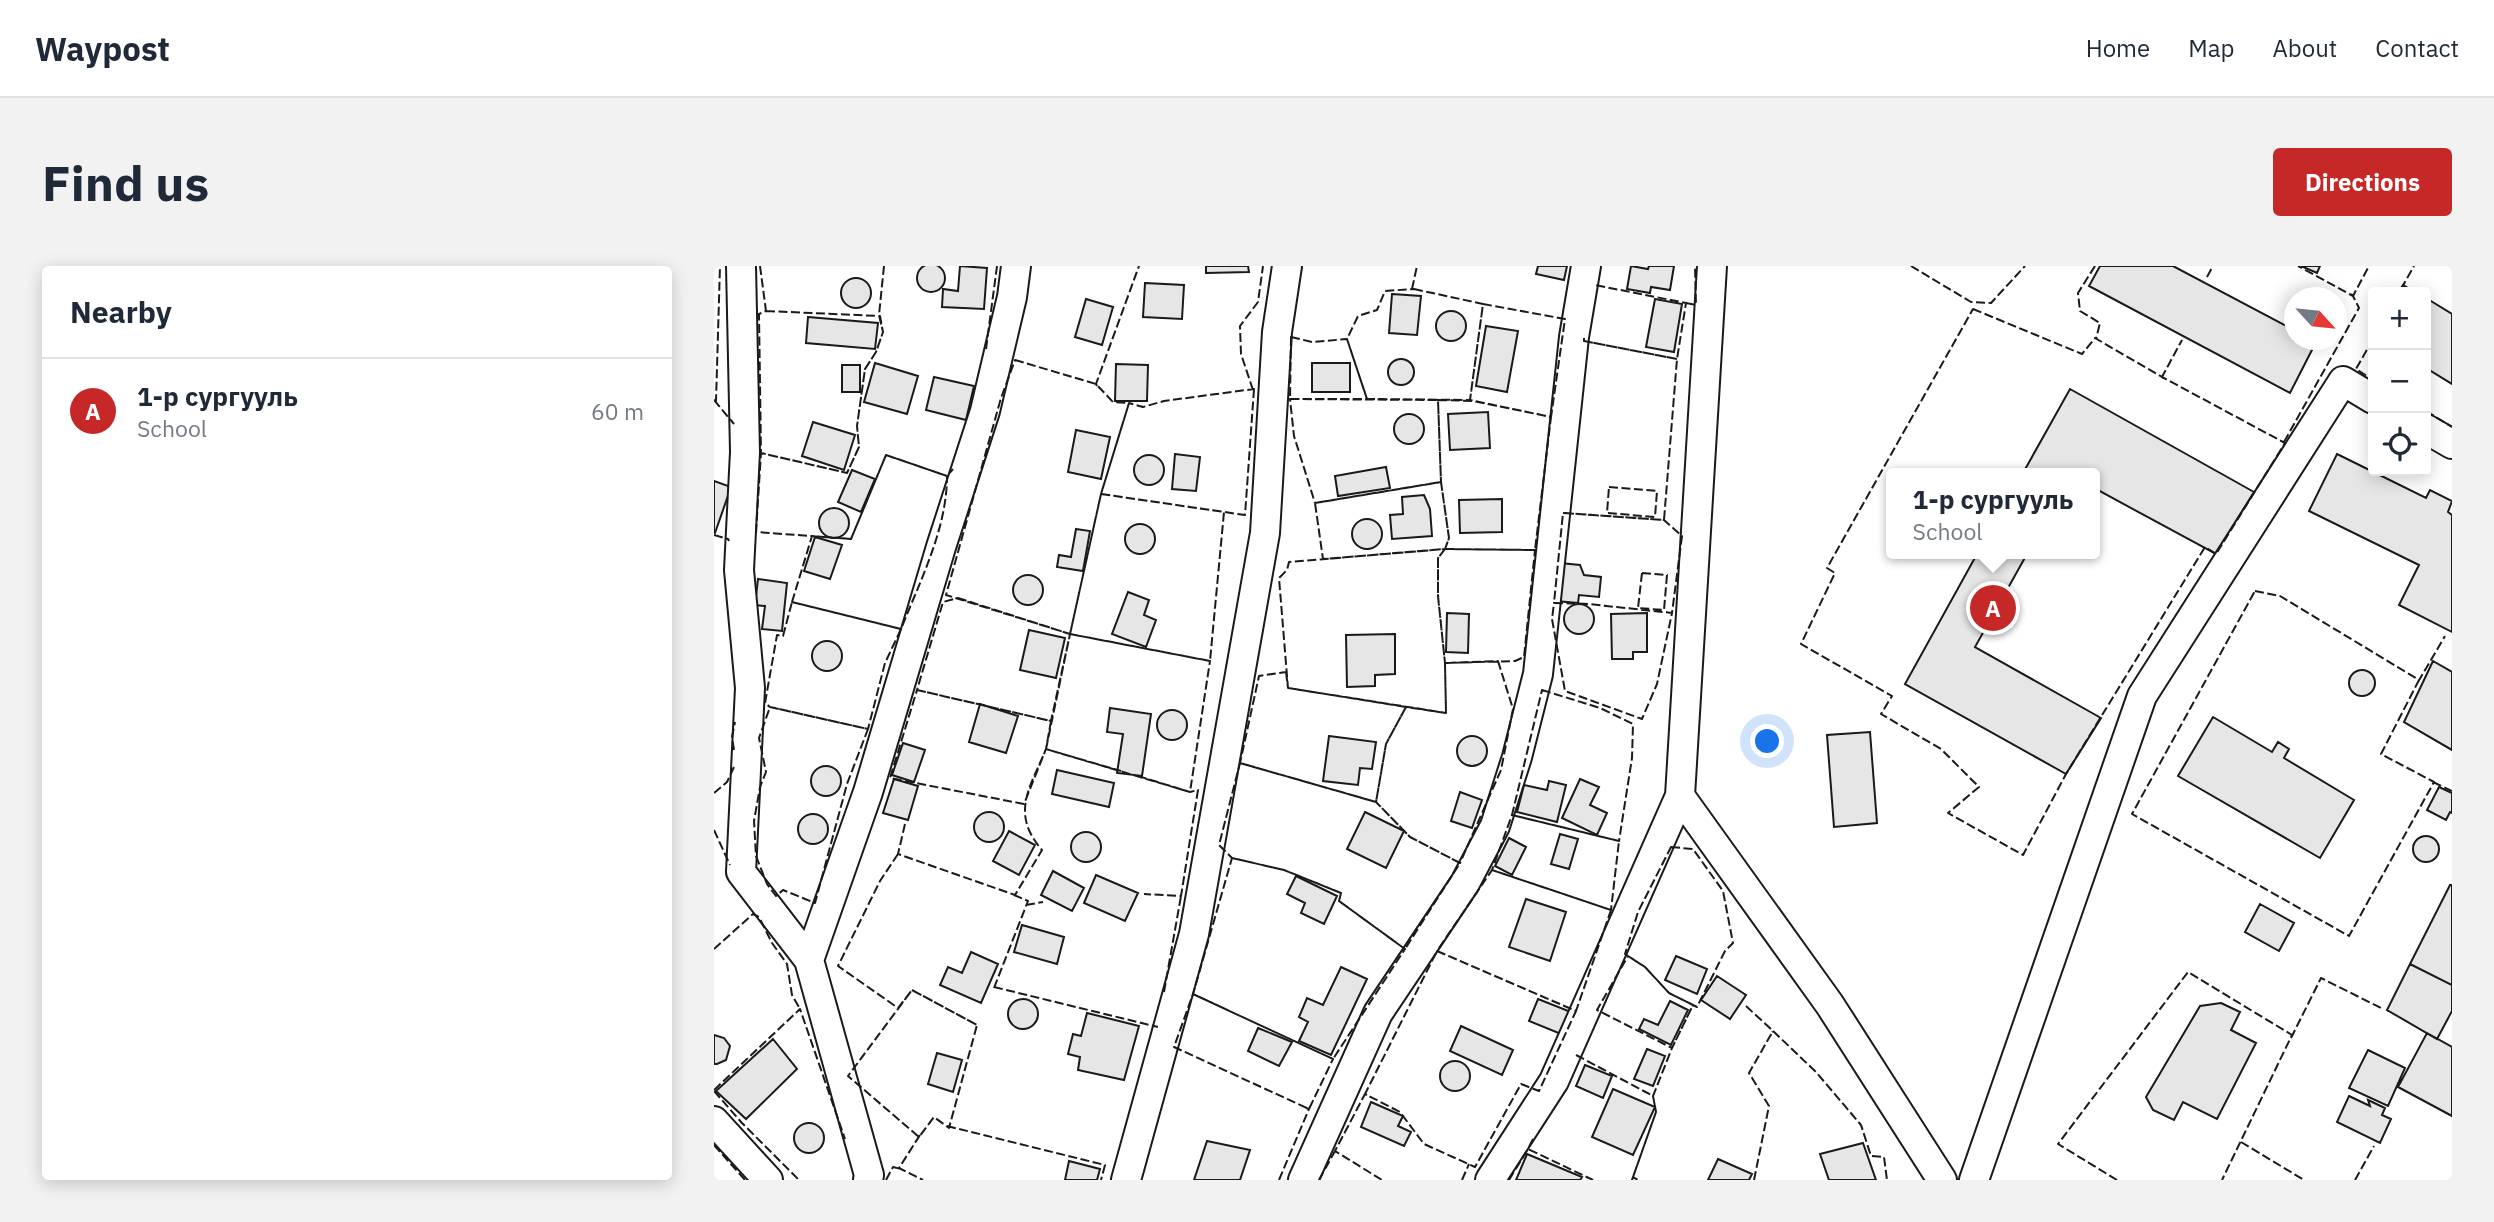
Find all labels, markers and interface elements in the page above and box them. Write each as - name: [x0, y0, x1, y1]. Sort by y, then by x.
- text: Waypost: [35, 27, 170, 70]
- text: Home: [2086, 32, 2150, 64]
- text: Map: [2188, 32, 2234, 64]
- text: About: [2272, 32, 2337, 64]
- text: Contact: [2375, 32, 2459, 64]
- button: Directions: [2273, 148, 2452, 216]
- text: Find us: [42, 151, 209, 214]
- north arrow: [2284, 287, 2347, 350]
- map controls: [2368, 287, 2431, 476]
- button: +: [2368, 287, 2431, 350]
- text: Nearby: [70, 292, 172, 331]
- button: −: [2368, 350, 2431, 413]
- text: 1-р сургууль: [137, 379, 298, 413]
- text: A: [85, 396, 101, 426]
- text: 60 m: [591, 396, 644, 426]
- text: School: [137, 413, 207, 443]
- button: locate: [2368, 413, 2431, 476]
- popup: [1886, 468, 2100, 559]
- text: 1-р сургууль: [1913, 482, 2073, 516]
- text: School: [1913, 516, 1983, 546]
- pin: A: [1970, 582, 2016, 634]
- your location: [1750, 724, 1784, 758]

